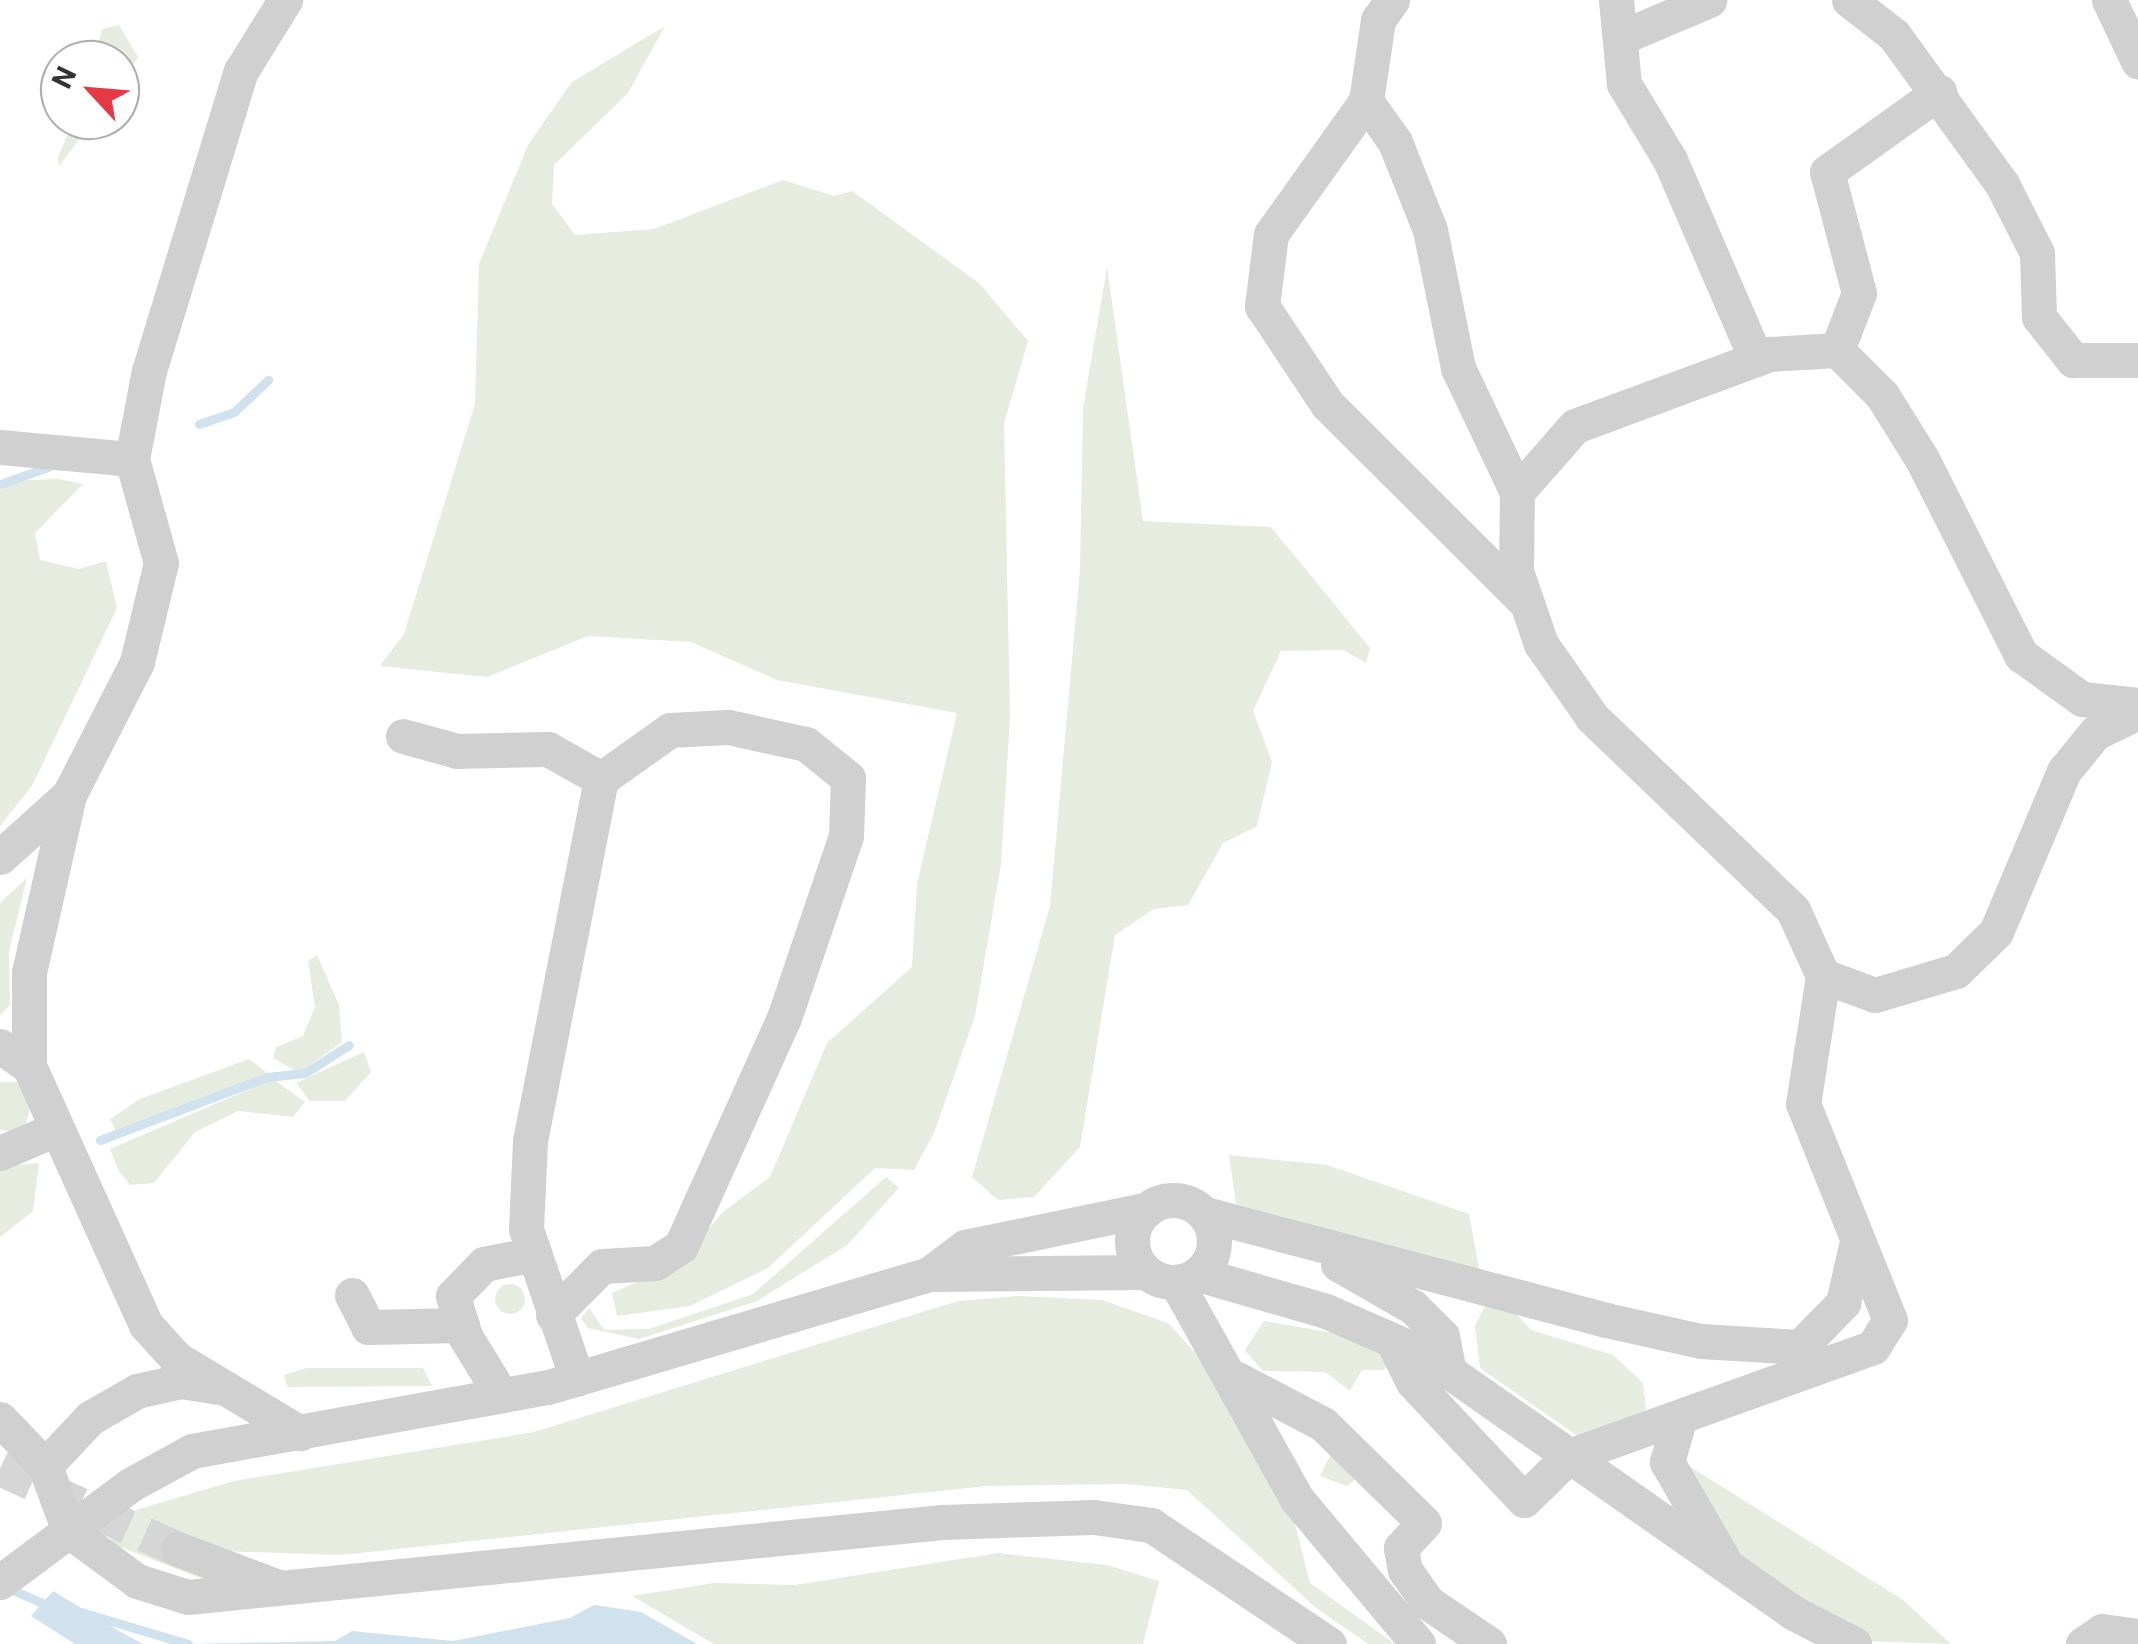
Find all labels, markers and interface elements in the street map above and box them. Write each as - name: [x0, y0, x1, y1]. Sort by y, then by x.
- north arrow: [40, 40, 140, 140]
- text: N: [45, 61, 84, 94]

